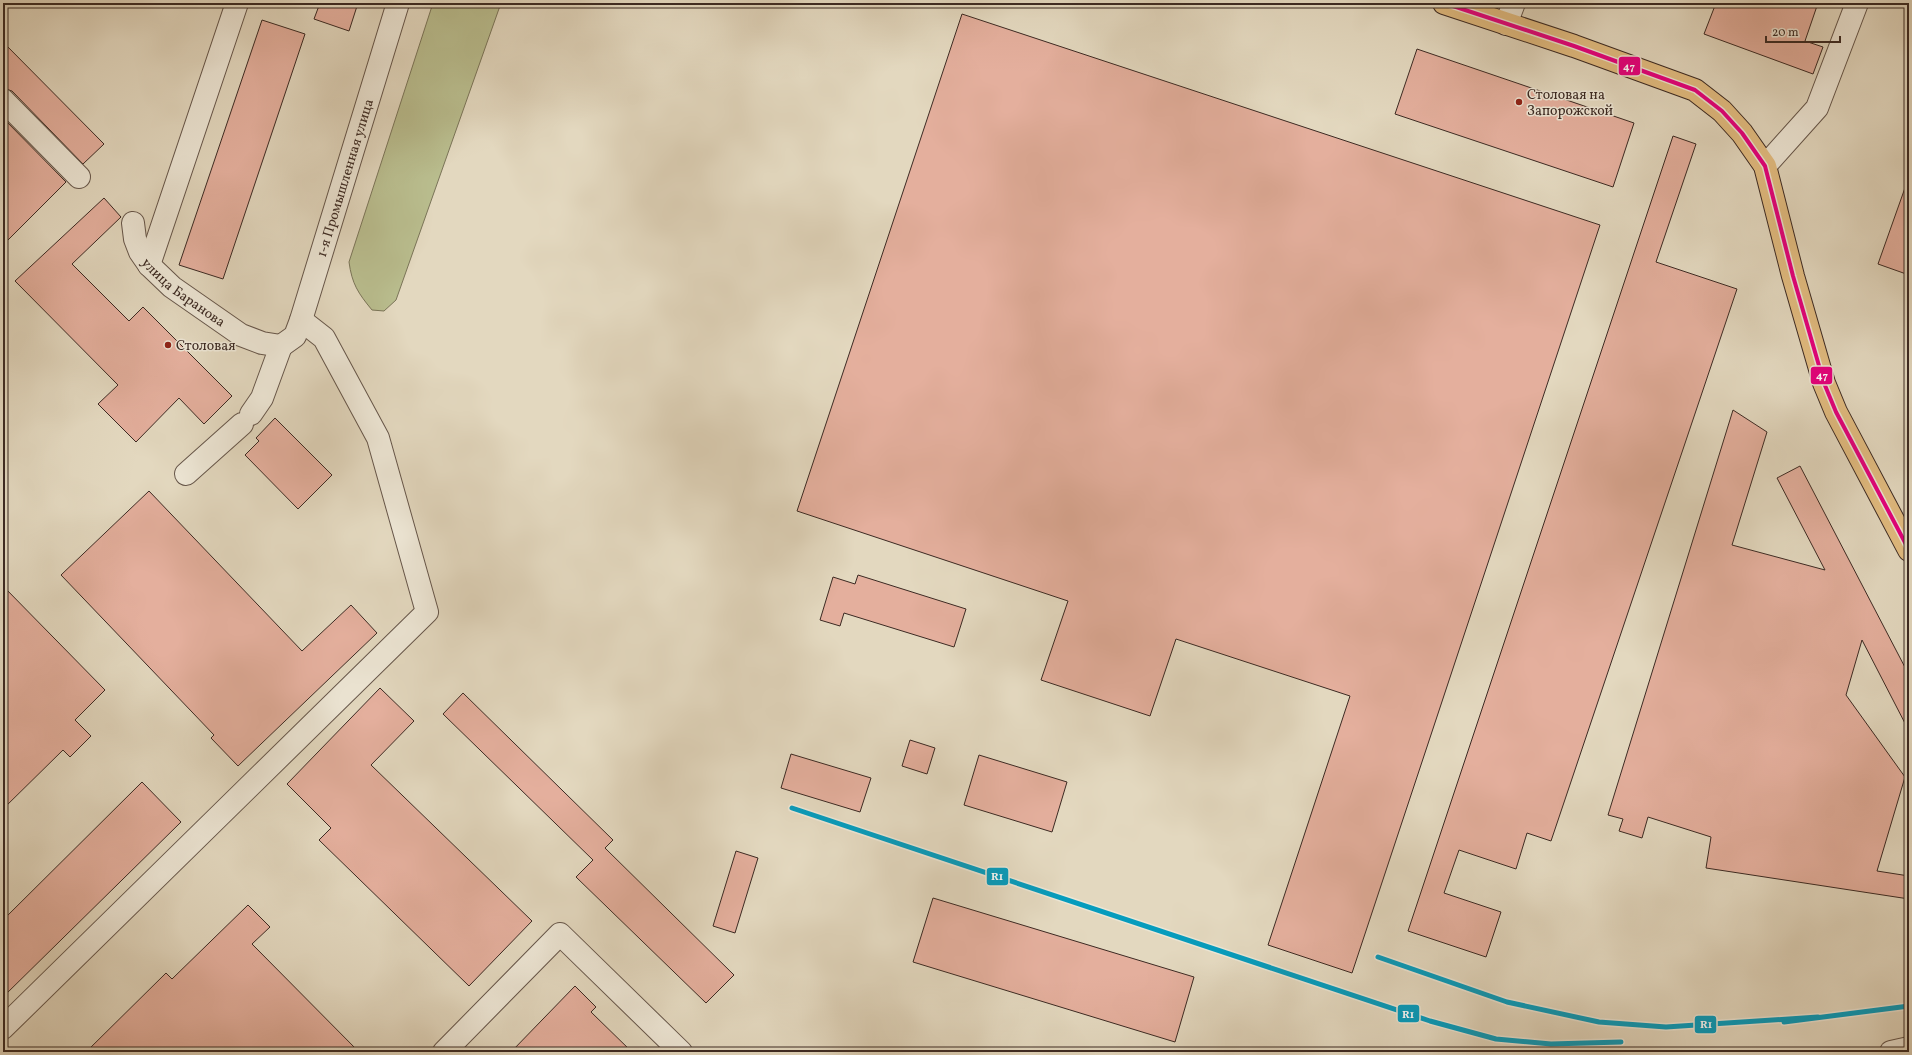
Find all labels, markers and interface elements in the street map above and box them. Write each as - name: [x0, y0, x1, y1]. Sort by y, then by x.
- scale bar: [1766, 18, 1840, 44]
- text: 20 m: [1772, 25, 1799, 41]
- line badge: 47: [1618, 56, 1641, 76]
- text: 47: [1623, 60, 1635, 75]
- place label: Столовая на Запорожской: [1527, 86, 1614, 121]
- street label: 1-я Промышленная улица: [313, 97, 379, 260]
- marker: Столовая на Запорожской: [1514, 97, 1524, 107]
- street label: улица Баранова: [136, 255, 229, 332]
- place label: Столовая: [176, 337, 236, 356]
- marker: Столовая: [163, 340, 173, 350]
- line badge: 47: [1810, 366, 1833, 385]
- text: 47: [1816, 369, 1828, 384]
- line badge: R1: [986, 867, 1009, 886]
- text: R1: [991, 870, 1003, 885]
- line badge: R1: [1397, 1004, 1420, 1023]
- text: R1: [1402, 1008, 1414, 1023]
- line badge: R1: [1694, 1015, 1717, 1034]
- text: R1: [1700, 1018, 1712, 1033]

